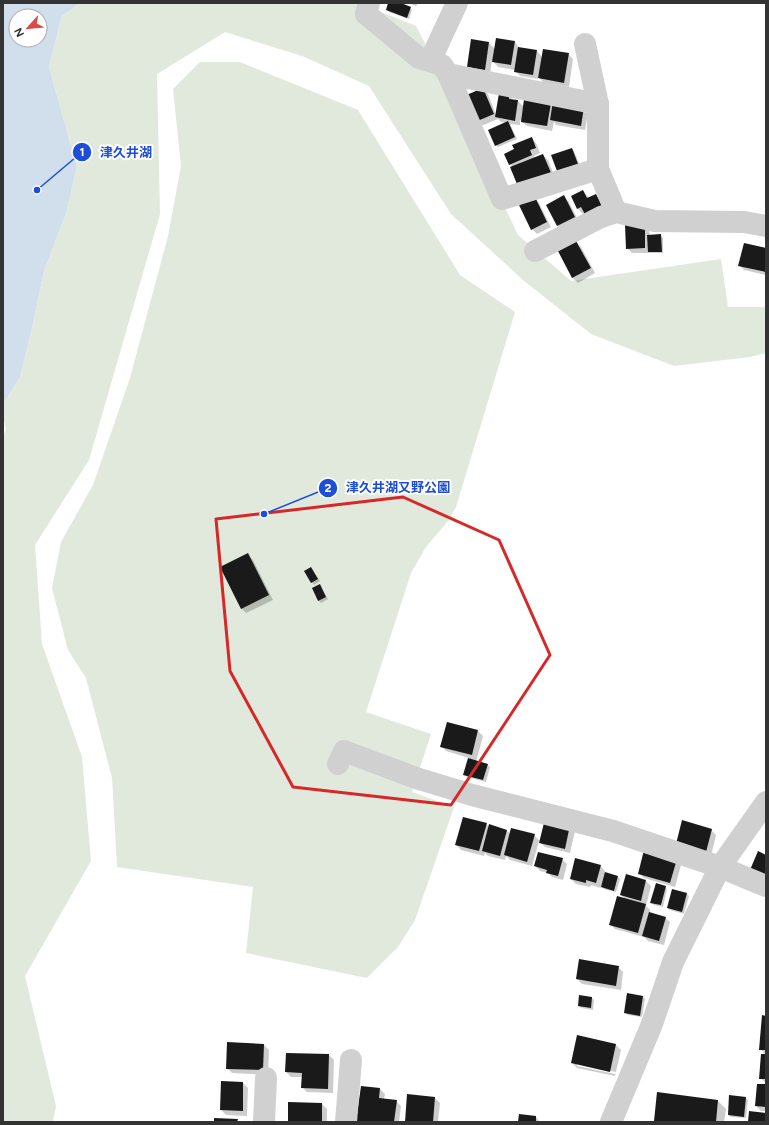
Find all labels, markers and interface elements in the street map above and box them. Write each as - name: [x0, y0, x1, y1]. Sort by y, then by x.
- north arrow: [8, 8, 48, 48]
- text: N: [12, 26, 27, 39]
- callout: 津久井湖: [72, 140, 160, 165]
- text: 1: [79, 145, 85, 159]
- text: 津久井湖: [100, 145, 152, 160]
- callout: 津久井湖又野公園: [318, 475, 458, 500]
- text: 津久井湖又野公園: [346, 480, 450, 495]
- text: 2: [325, 481, 332, 495]

